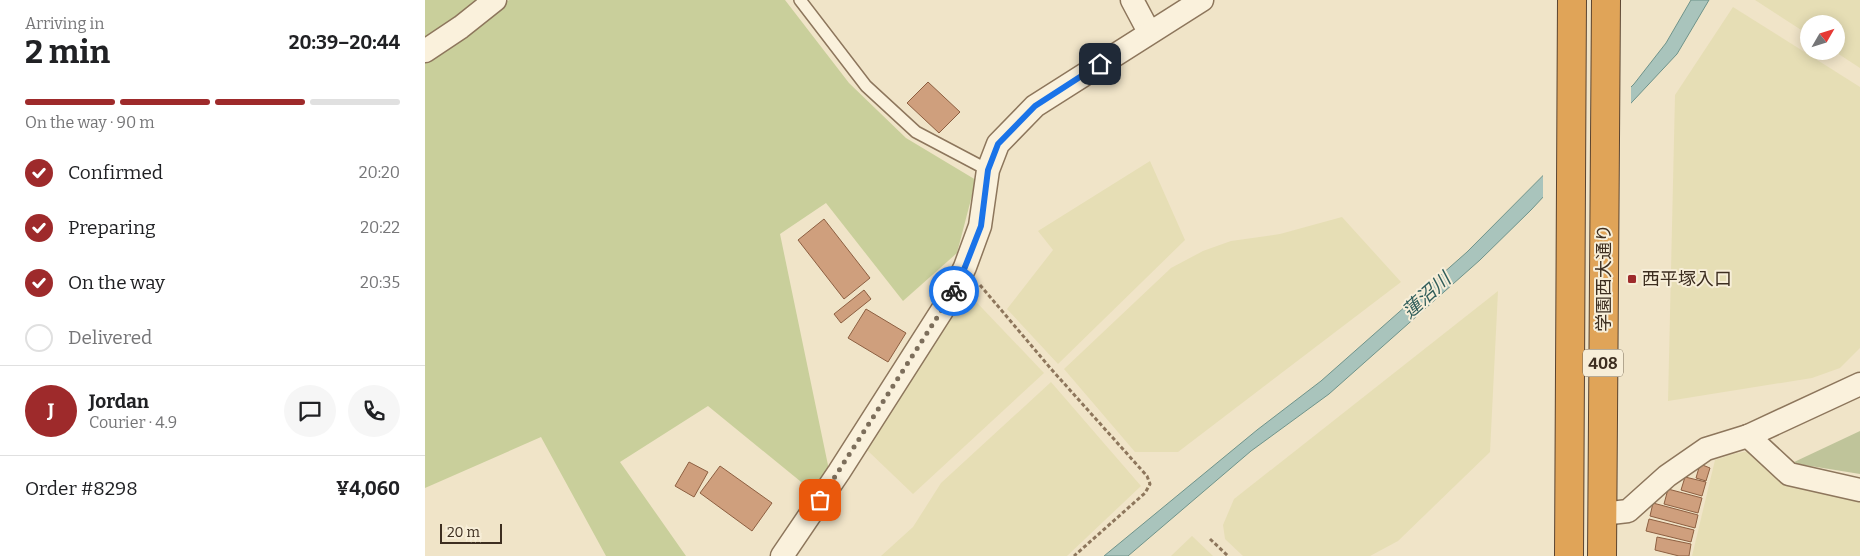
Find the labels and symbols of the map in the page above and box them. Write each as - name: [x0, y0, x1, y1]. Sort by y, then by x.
- north arrow: [1800, 15, 1845, 60]
- pin: [1079, 43, 1121, 85]
- street label: 学園西大通り: [1593, 224, 1615, 332]
- courier: [929, 266, 979, 316]
- water label: 蓮沼川: [1397, 266, 1457, 323]
- place label: 西平塚入口: [1642, 268, 1732, 290]
- marker: 西平塚入口: [1626, 273, 1638, 285]
- road number: 408: [1583, 349, 1623, 376]
- pin: [799, 479, 841, 521]
- scale bar: [440, 521, 503, 544]

